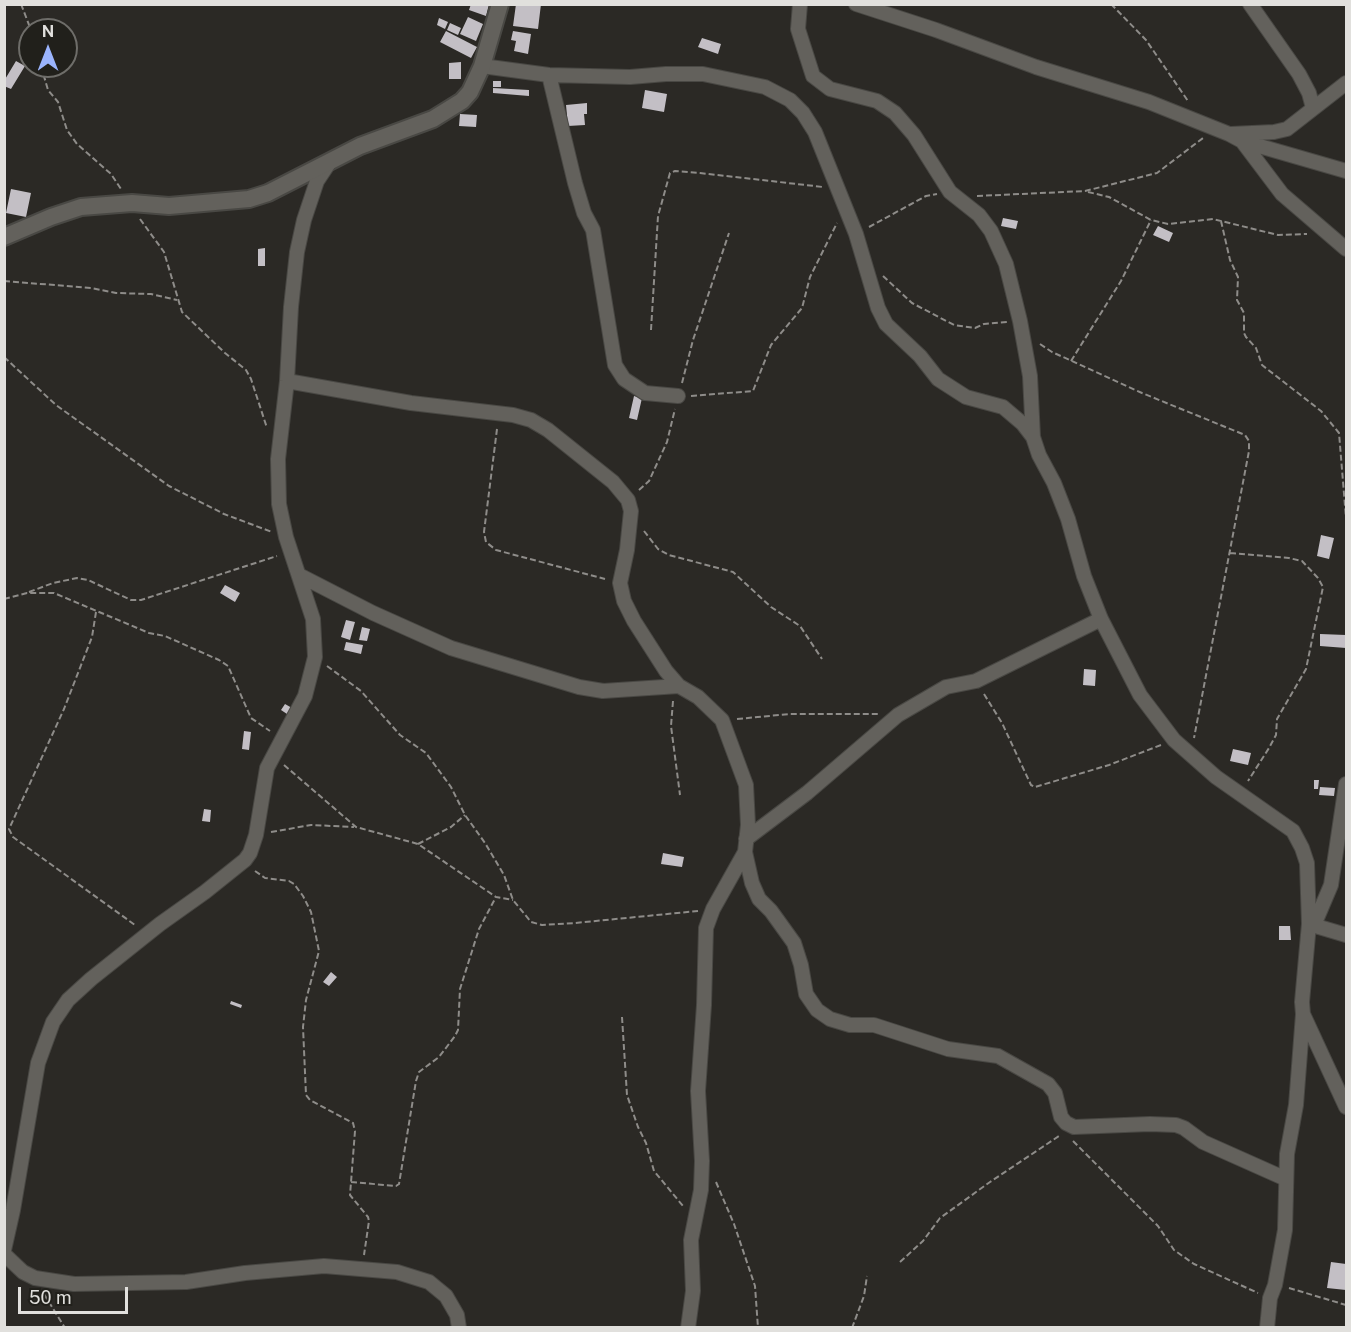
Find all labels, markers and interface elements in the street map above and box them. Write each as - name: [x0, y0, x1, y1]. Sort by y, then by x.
- north arrow: [18, 18, 78, 78]
- text: N: [42, 22, 54, 41]
- scale bar: [21, 1275, 130, 1313]
- text: 50 m: [29, 1287, 72, 1308]

